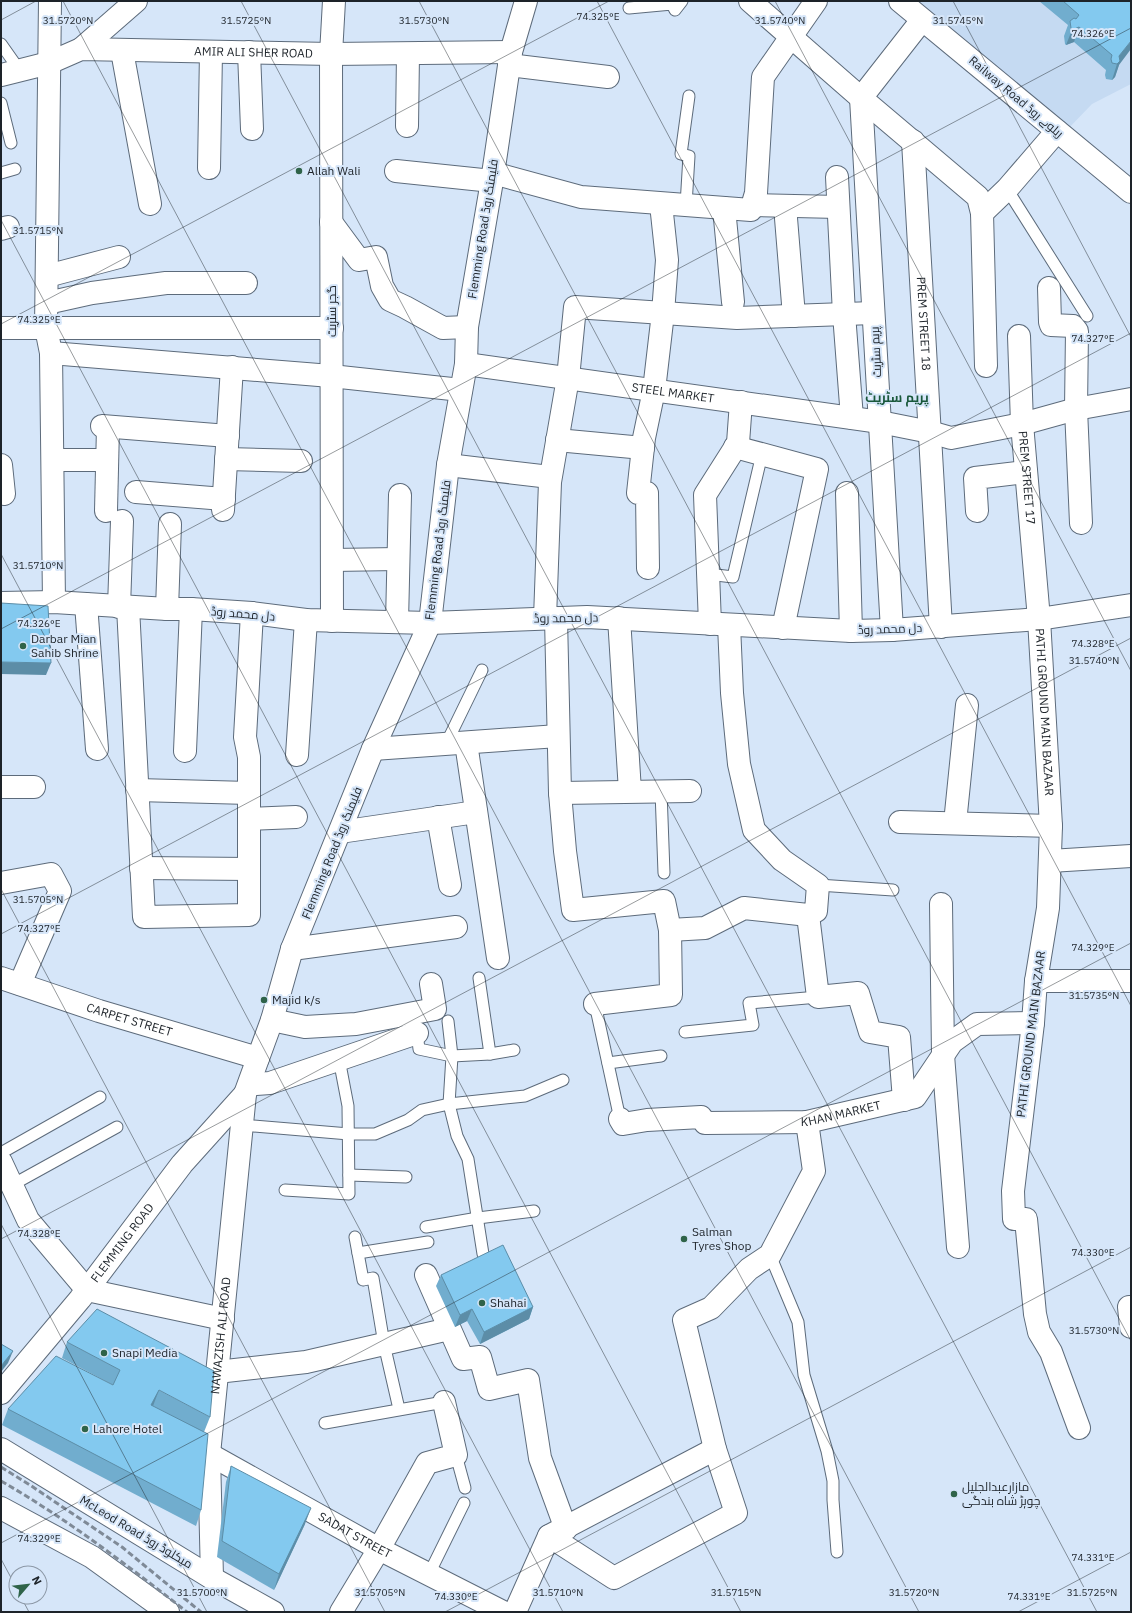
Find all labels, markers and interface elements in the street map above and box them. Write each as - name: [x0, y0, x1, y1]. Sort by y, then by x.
- text: 74.325°E: [576, 10, 620, 23]
- text: 31.5720°N: [43, 14, 93, 27]
- text: 31.5725°N: [221, 14, 271, 27]
- text: 31.5730°N: [399, 14, 449, 27]
- text: 31.5740°N: [755, 14, 805, 27]
- text: 31.5745°N: [933, 14, 983, 27]
- text: 74.326°E: [1071, 27, 1115, 40]
- street label: AMIR ALI SHER ROAD: [194, 43, 313, 61]
- street label: Railway Road ریلوے روڈ: [966, 53, 1067, 141]
- street label: Flemming Road فلیمنگ روڈ: [464, 158, 501, 300]
- place label: Allah Wali: [307, 163, 360, 178]
- marker: Allah Wali: [294, 166, 304, 176]
- text: 31.5715°N: [13, 224, 63, 237]
- street label: PREM STREET 18: [914, 276, 934, 371]
- street label: گجر سٹریٹ: [324, 285, 339, 337]
- text: 74.325°E: [17, 313, 61, 326]
- street label: پریم سٹریٹ: [867, 325, 886, 378]
- text: 74.327°E: [1071, 332, 1115, 345]
- street label: STEEL MARKET: [631, 379, 715, 406]
- district label: پریم سٹریٹ: [865, 389, 929, 407]
- street label: PREM STREET 17: [1016, 430, 1039, 525]
- street label: Flemming Road فلیمنگ روڈ: [421, 479, 454, 621]
- text: 31.5710°N: [13, 559, 63, 572]
- street label: دل محمد روڈ: [210, 603, 276, 624]
- street label: دل محمد روڈ: [534, 609, 599, 626]
- text: 74.326°E: [17, 617, 61, 630]
- street label: دل محمد روڈ: [858, 620, 923, 637]
- street label: PATHI GROUND MAIN BAZAAR: [1033, 628, 1057, 797]
- place label: Darbar Mian Sahib Shrine: [31, 631, 99, 660]
- text: 74.328°E: [1071, 637, 1115, 650]
- marker: Darbar Mian Sahib Shrine: [18, 641, 28, 651]
- text: 31.5740°N: [1069, 654, 1119, 667]
- street label: Flemming Road فلیمنگ روڈ: [298, 785, 365, 921]
- text: 31.5705°N: [13, 893, 63, 906]
- text: 74.327°E: [17, 922, 61, 935]
- text: 74.329°E: [1071, 941, 1115, 954]
- street label: PATHI GROUND MAIN BAZAAR: [1013, 949, 1048, 1118]
- text: 31.5735°N: [1069, 989, 1119, 1002]
- place label: Majid k/s: [272, 992, 321, 1007]
- marker: Majid k/s: [259, 995, 269, 1005]
- street label: CARPET STREET: [84, 999, 174, 1039]
- street label: KHAN MARKET: [801, 1097, 882, 1129]
- street label: FLEMMING ROAD: [87, 1200, 157, 1285]
- place label: Salman Tyres Shop: [692, 1224, 751, 1253]
- text: 74.328°E: [17, 1227, 61, 1240]
- marker: Salman Tyres Shop: [679, 1234, 689, 1244]
- text: 74.330°E: [1071, 1246, 1115, 1259]
- street label: NAWAZISH ALI ROAD: [207, 1276, 234, 1395]
- place label: Shahai: [490, 1295, 526, 1310]
- marker: Shahai: [477, 1298, 487, 1308]
- text: 31.5730°N: [1069, 1324, 1119, 1337]
- place label: Snapi Media: [112, 1345, 178, 1360]
- marker: Snapi Media: [99, 1348, 109, 1358]
- place label: Lahore Hotel: [93, 1421, 162, 1436]
- marker: Lahore Hotel: [80, 1424, 90, 1434]
- place label: مازارعبدالجلیل چوہڑ شاہ بندگی: [962, 1479, 1040, 1510]
- marker: مازارعبدالجلیل چوہڑ شاہ بندگی: [949, 1489, 959, 1499]
- street label: McLeod Road میکلوڈ روڈ: [77, 1492, 195, 1571]
- street label: SADAT STREET: [316, 1509, 394, 1561]
- text: 74.329°E: [17, 1532, 61, 1545]
- text: 74.331°E: [1071, 1551, 1115, 1564]
- north arrow: [8, 1565, 48, 1605]
- text: N: [29, 1574, 45, 1587]
- text: 31.5700°N: [177, 1586, 227, 1599]
- text: 31.5705°N: [355, 1586, 405, 1599]
- text: 31.5710°N: [533, 1586, 583, 1599]
- text: 31.5715°N: [711, 1586, 761, 1599]
- text: 31.5720°N: [889, 1586, 939, 1599]
- text: 31.5725°N: [1067, 1586, 1117, 1599]
- text: 74.330°E: [434, 1590, 478, 1603]
- text: 74.331°E: [1007, 1590, 1051, 1603]

